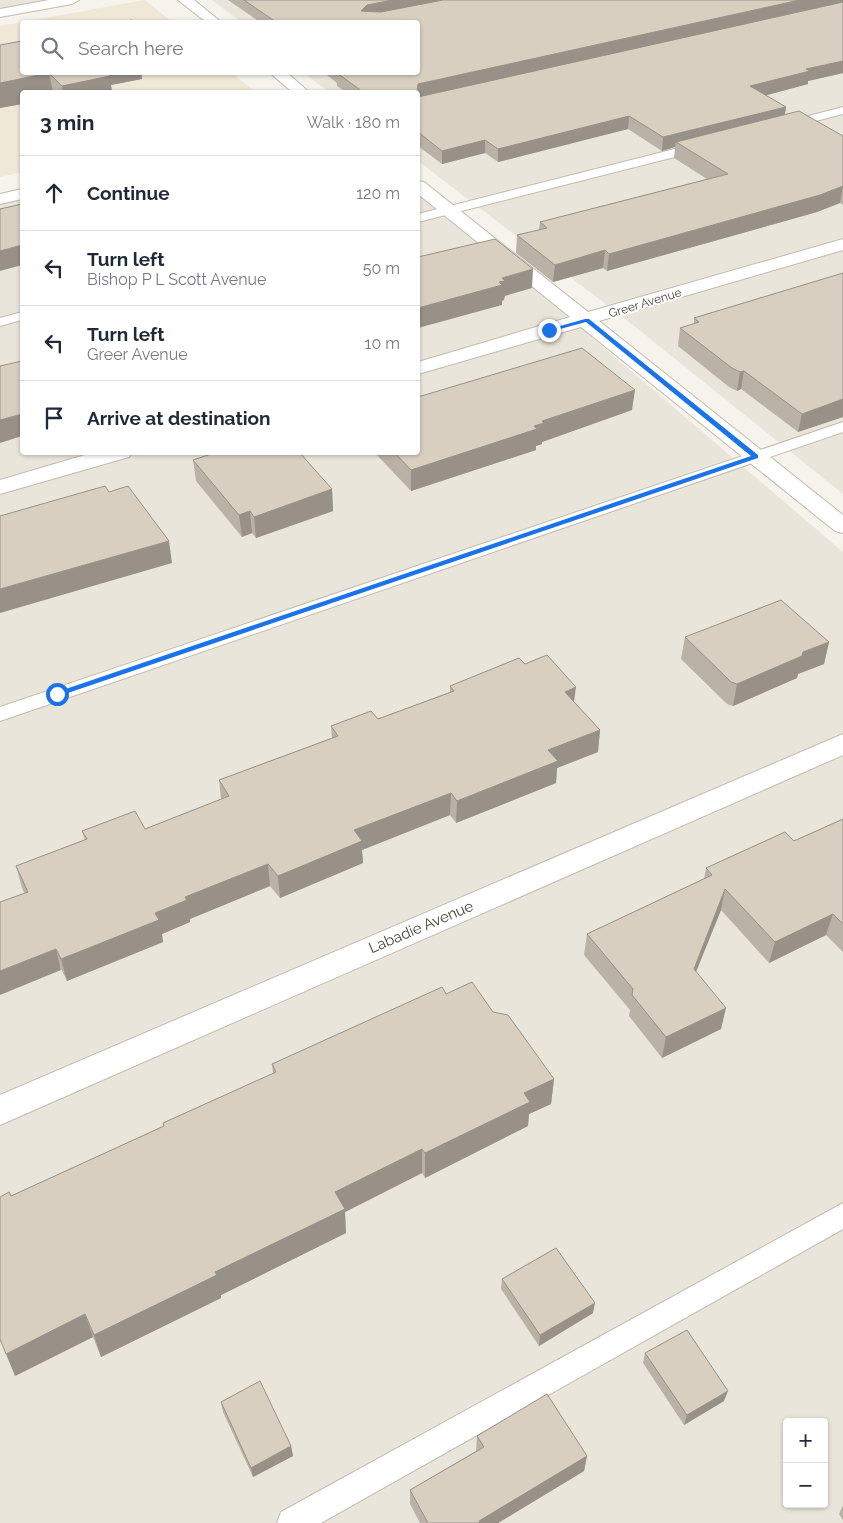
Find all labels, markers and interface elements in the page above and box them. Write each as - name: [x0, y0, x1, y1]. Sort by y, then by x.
- search box: [20, 20, 420, 75]
- icon: search: [38, 34, 66, 62]
- text: Search here: [78, 37, 184, 59]
- text: 3 min: [40, 110, 94, 135]
- text: Walk · 180 m: [306, 113, 400, 132]
- icon: ahead: [40, 179, 68, 207]
- text: Continue: [87, 182, 170, 204]
- text: 120 m: [356, 184, 400, 203]
- text: Turn left: [87, 248, 164, 270]
- icon: left: [40, 254, 68, 282]
- text: 50 m: [363, 259, 400, 278]
- text: Bishop P L Scott Avenue: [87, 270, 267, 289]
- street label: Greer Avenue: [607, 285, 683, 321]
- route end: [538, 319, 561, 342]
- text: Turn left: [87, 323, 164, 345]
- icon: left: [40, 329, 68, 357]
- text: 10 m: [365, 334, 400, 353]
- text: Greer Avenue: [87, 345, 188, 364]
- icon: arrive: [40, 404, 68, 432]
- text: Arrive at destination: [87, 407, 271, 429]
- route start: [46, 683, 69, 706]
- street label: Labadie Avenue: [366, 897, 476, 957]
- map controls: [783, 1418, 828, 1508]
- button: +: [783, 1418, 828, 1463]
- button: −: [783, 1463, 828, 1508]

